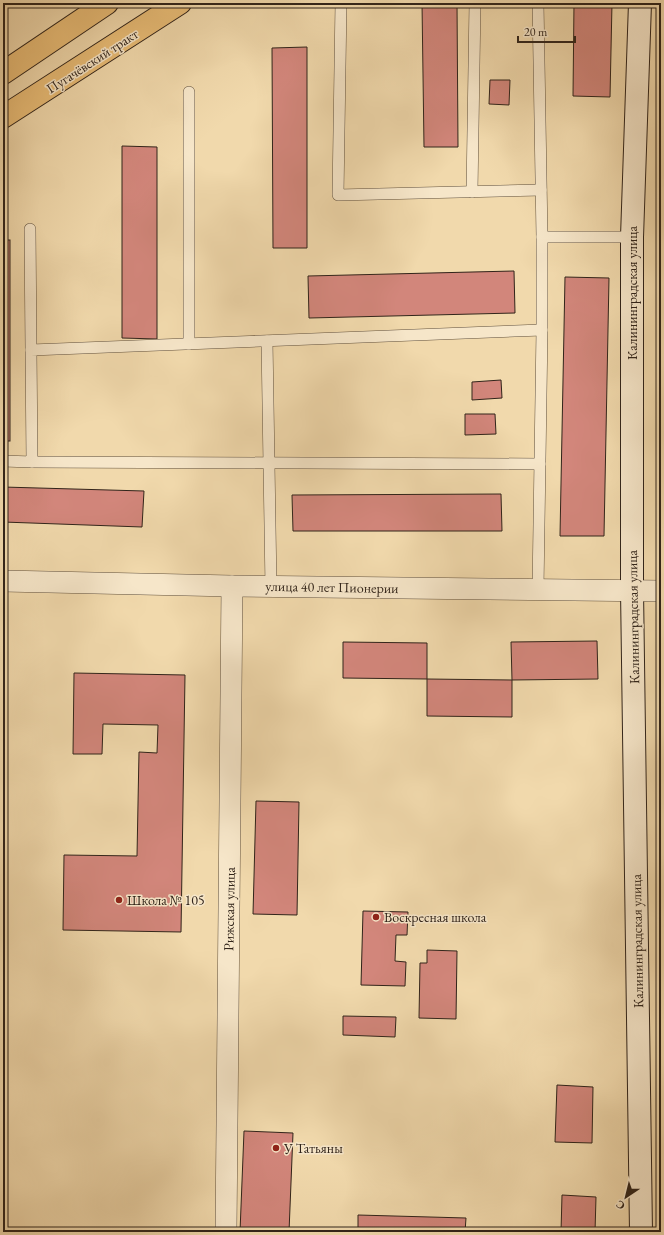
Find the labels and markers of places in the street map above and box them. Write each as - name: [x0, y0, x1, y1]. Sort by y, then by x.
- place label: Школа № 105: [127, 891, 205, 909]
- marker: Школа № 105: [114, 895, 124, 905]
- place label: Воскресная школа: [384, 908, 487, 926]
- marker: Воскресная школа: [371, 912, 381, 922]
- place label: У Татьяны: [283, 1139, 343, 1157]
- marker: У Татьяны: [271, 1143, 281, 1153]

